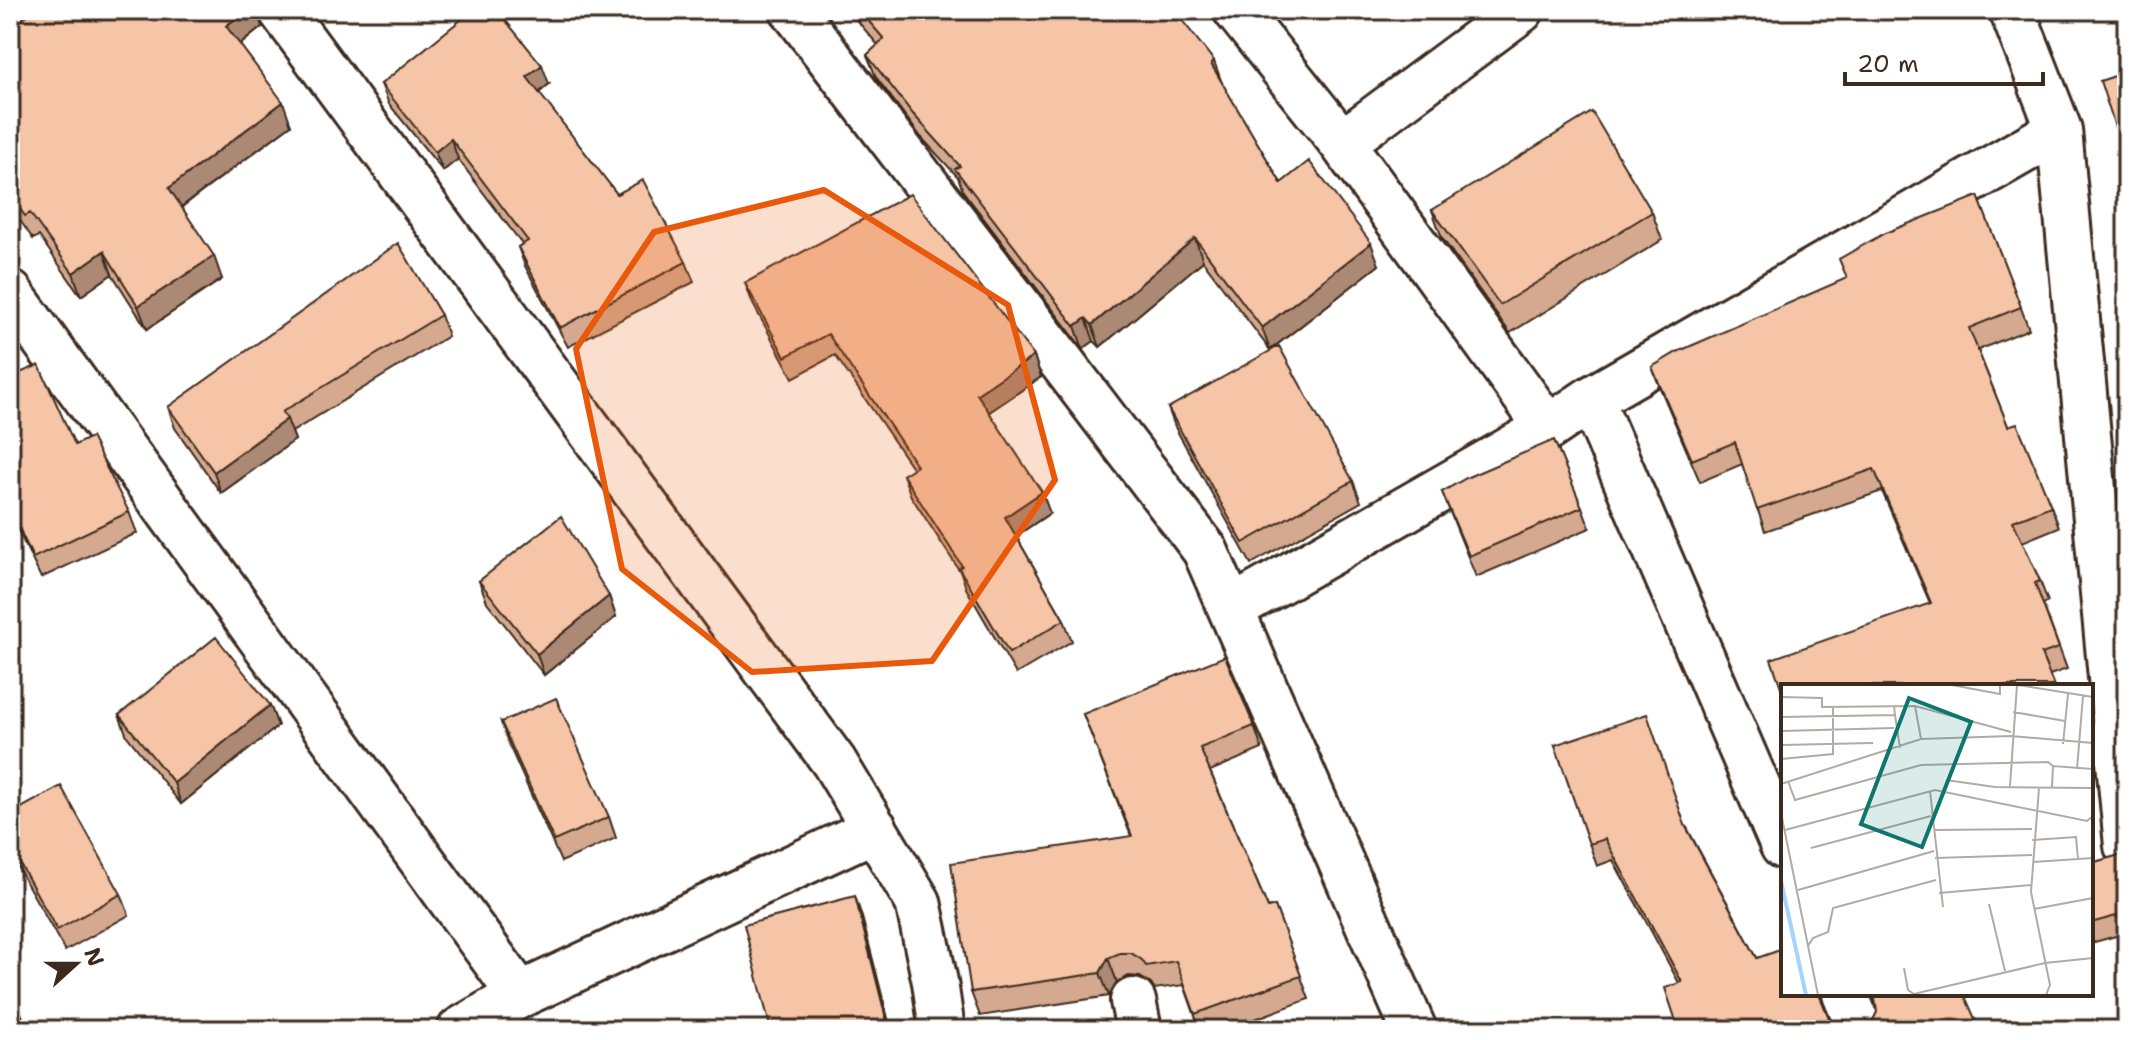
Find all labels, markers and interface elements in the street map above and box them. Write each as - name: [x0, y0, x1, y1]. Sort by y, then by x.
- scale bar: [1845, 36, 2043, 86]
- text: 20 m: [1857, 48, 1919, 80]
- inset map: [1781, 684, 2093, 996]
- north arrow: [36, 924, 116, 1004]
- text: N: [78, 944, 111, 970]

